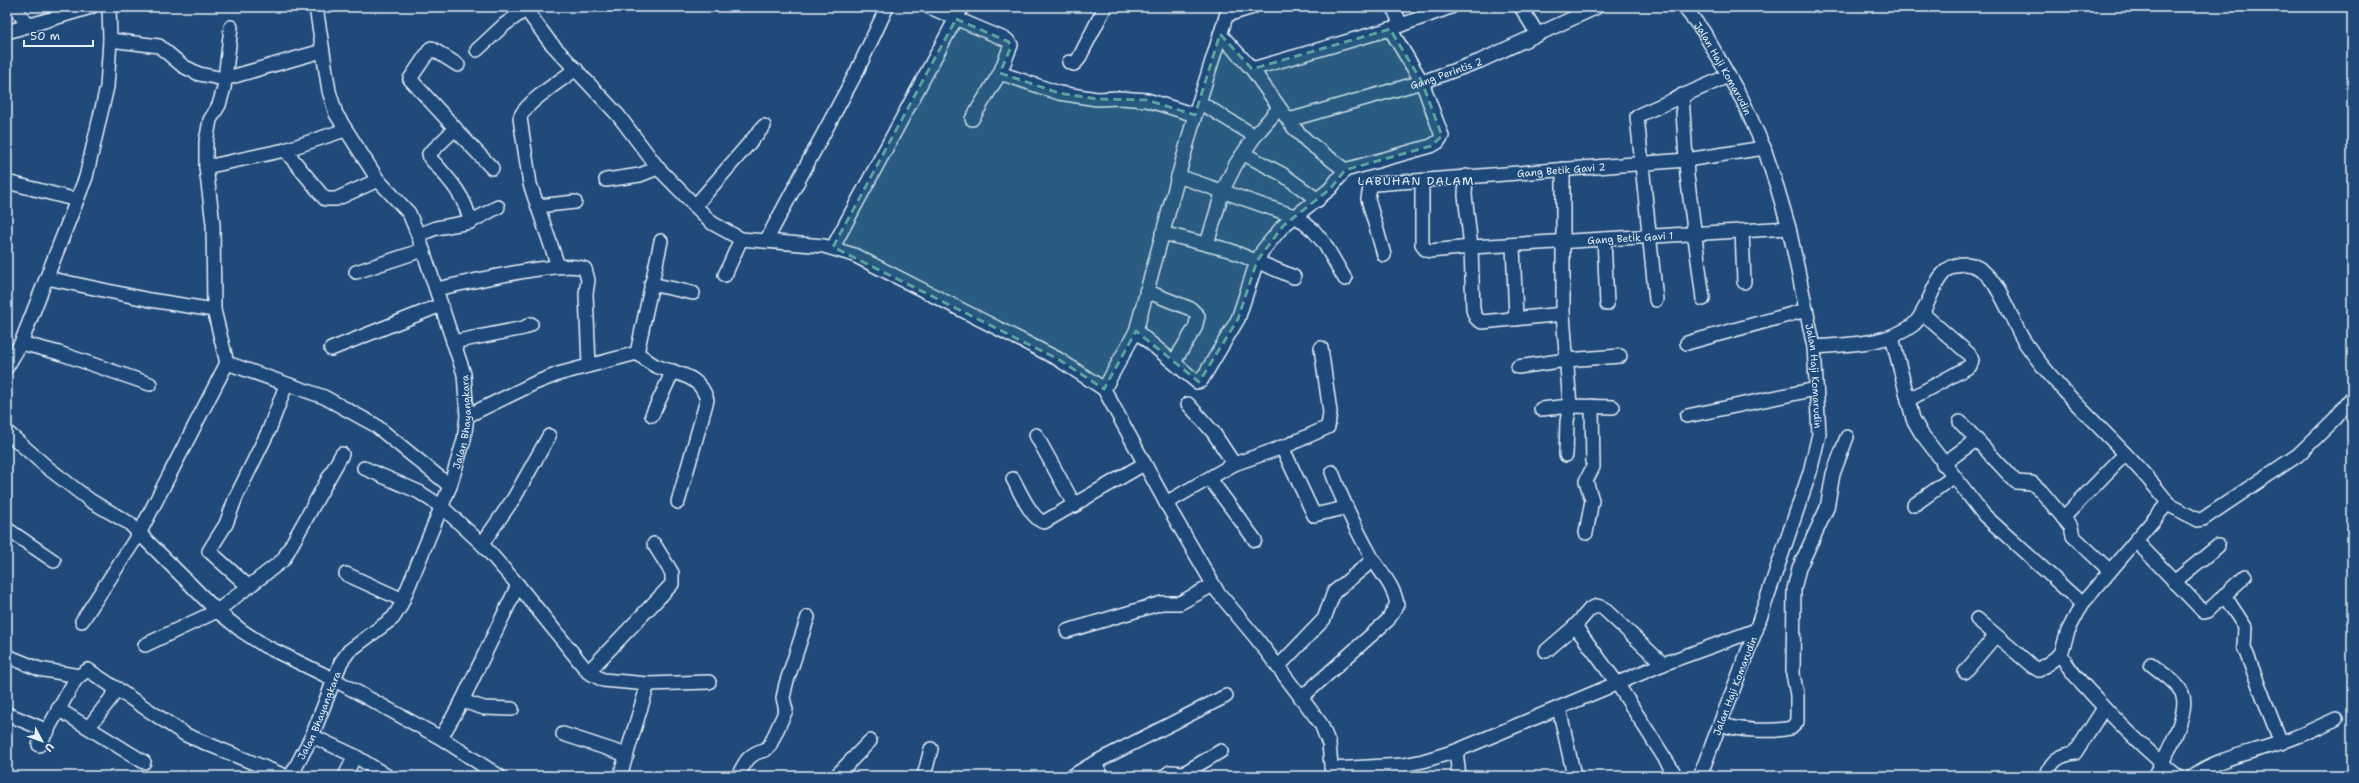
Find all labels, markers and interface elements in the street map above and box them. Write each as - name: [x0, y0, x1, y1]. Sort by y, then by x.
- street label: Jalan Haji Komarudin: [1692, 19, 1755, 117]
- scale bar: [24, 22, 93, 48]
- text: 50 m: [30, 28, 60, 44]
- street label: Gang Perintis 2: [1409, 54, 1484, 92]
- street label: Gang Betik Gavi 2: [1516, 160, 1606, 180]
- district label: LABUHAN DALAM: [1358, 173, 1474, 189]
- street label: Gang Betik Gavi 1: [1587, 228, 1674, 247]
- street label: Jalan Haji Komarudin: [1803, 322, 1825, 429]
- street label: Jalan Bhayangkara: [449, 374, 474, 470]
- street label: Jalan Haji Komarudin: [1710, 635, 1760, 737]
- street label: Jalan Bhayangkara: [294, 668, 344, 762]
- north arrow: [22, 721, 62, 761]
- text: U: [41, 739, 57, 755]

